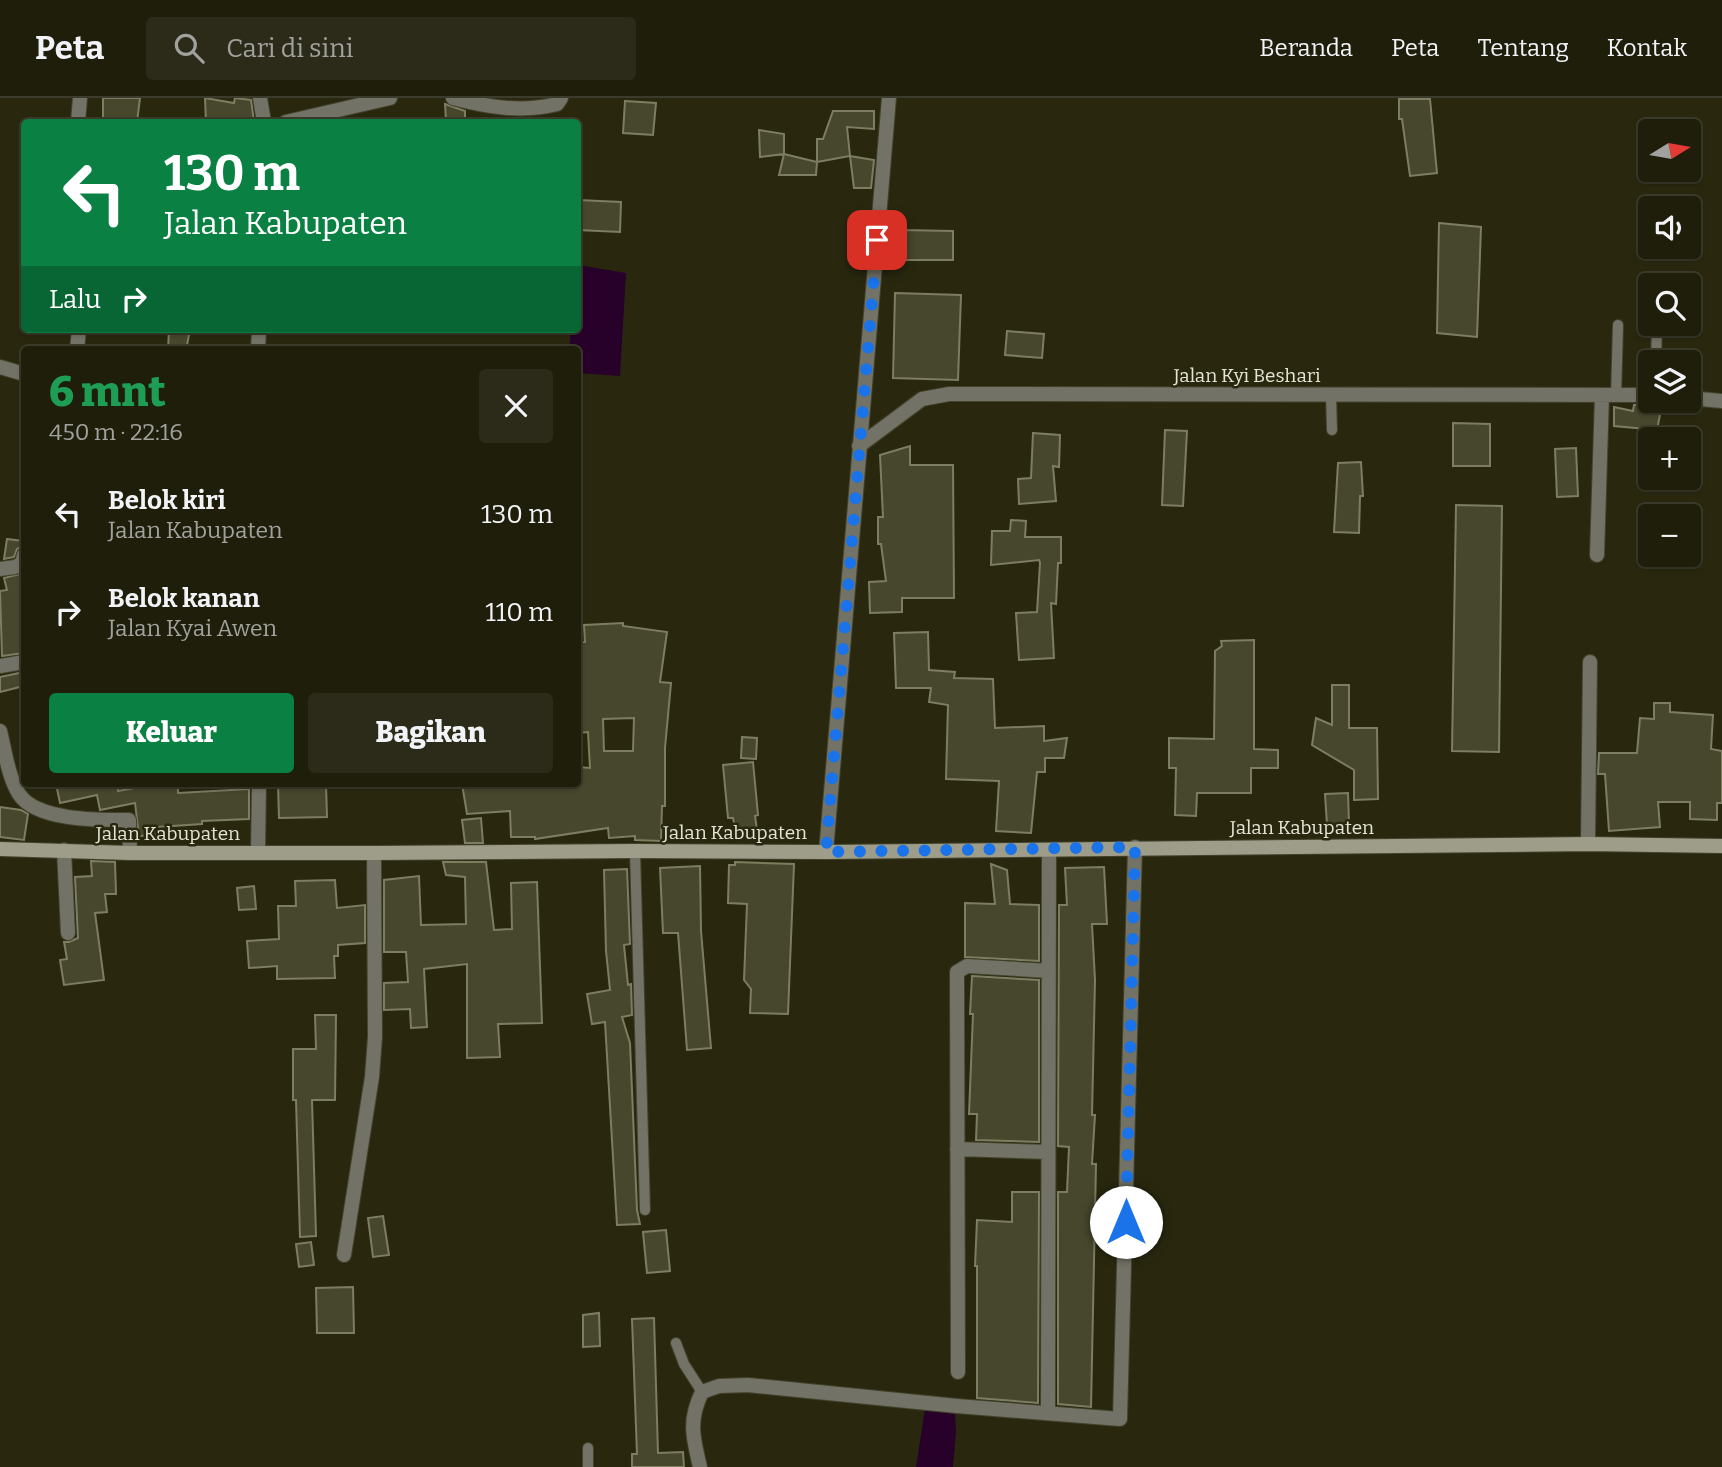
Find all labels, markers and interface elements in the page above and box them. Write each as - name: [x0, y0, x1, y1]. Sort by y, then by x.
- search box: [146, 17, 636, 80]
- text: Peta: [35, 28, 104, 68]
- icon: search: [170, 29, 208, 67]
- text: Cari di sini: [226, 33, 354, 64]
- text: Beranda: [1259, 34, 1353, 62]
- text: Peta: [1391, 34, 1440, 62]
- text: Tentang: [1478, 34, 1569, 62]
- text: Kontak: [1607, 34, 1687, 62]
- north arrow: [1638, 119, 1701, 182]
- map controls: [1638, 119, 1701, 567]
- text: 130 m: [164, 144, 300, 203]
- icon: left: [49, 147, 140, 238]
- button: sound: [1638, 196, 1701, 259]
- text: Jalan Kabupaten: [164, 204, 407, 242]
- pin: [847, 210, 907, 270]
- icon: arrive: [858, 221, 896, 259]
- button: search: [1638, 273, 1701, 336]
- icon: right: [115, 280, 153, 318]
- text: Lalu: [49, 284, 101, 315]
- button: layers: [1638, 350, 1701, 413]
- street label: Jalan Kyi Beshari: [1172, 364, 1321, 387]
- text: 6 mnt: [49, 367, 166, 417]
- button: close: [479, 369, 553, 443]
- text: 450 m · 22:16: [49, 418, 183, 446]
- button: +: [1638, 427, 1701, 490]
- text: Belok kiri: [108, 485, 226, 516]
- icon: left: [49, 495, 87, 533]
- text: 130 m: [481, 499, 553, 530]
- button: −: [1638, 504, 1701, 567]
- text: Jalan Kabupaten: [108, 516, 283, 544]
- text: Belok kanan: [108, 583, 260, 614]
- icon: right: [49, 593, 87, 631]
- text: 110 m: [485, 597, 553, 628]
- text: Jalan Kyai Awen: [108, 614, 277, 642]
- button: Keluar: [49, 693, 294, 773]
- button: Bagikan: [308, 693, 553, 773]
- street label: Jalan Kabupaten: [1229, 816, 1374, 839]
- street label: Jalan Kabupaten: [662, 821, 807, 844]
- street label: Jalan Kabupaten: [95, 822, 240, 845]
- position arrow: [1089, 1185, 1163, 1259]

